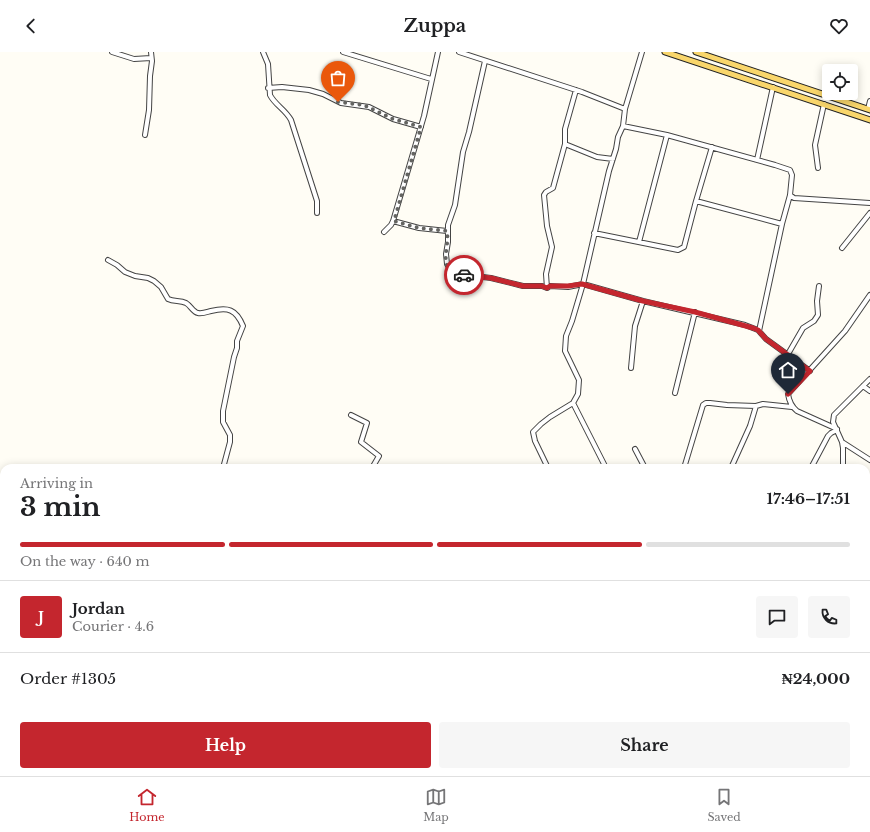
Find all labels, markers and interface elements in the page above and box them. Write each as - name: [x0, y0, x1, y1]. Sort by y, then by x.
- icon: back: [20, 15, 42, 37]
- text: Zuppa: [404, 15, 466, 37]
- icon: heart: [828, 15, 850, 37]
- pin: [321, 61, 355, 102]
- map controls: [822, 64, 858, 100]
- button: locate: [822, 64, 858, 100]
- icon: bag: [327, 67, 349, 89]
- courier: [444, 255, 484, 295]
- icon: car: [453, 264, 475, 286]
- pin: [771, 353, 805, 394]
- icon: home: [777, 359, 799, 381]
- text: Arriving in: [20, 475, 93, 492]
- text: 17:46–17:51: [766, 489, 850, 508]
- text: 3 min: [20, 491, 101, 523]
- text: On the way · 640 m: [20, 553, 150, 570]
- button: chat: [756, 596, 798, 638]
- button: phone: [808, 596, 850, 638]
- text: Jordan: [72, 599, 125, 618]
- text: J: [38, 607, 44, 626]
- text: Courier · 4.6: [72, 618, 154, 635]
- text: Order #1305: [20, 669, 116, 688]
- text: ₦24,000: [782, 669, 850, 688]
- button: Help: [20, 722, 431, 768]
- button: Share: [439, 722, 850, 768]
- tab: Home: [129, 786, 165, 824]
- tab: Map: [423, 786, 449, 824]
- tab: Saved: [707, 786, 741, 824]

